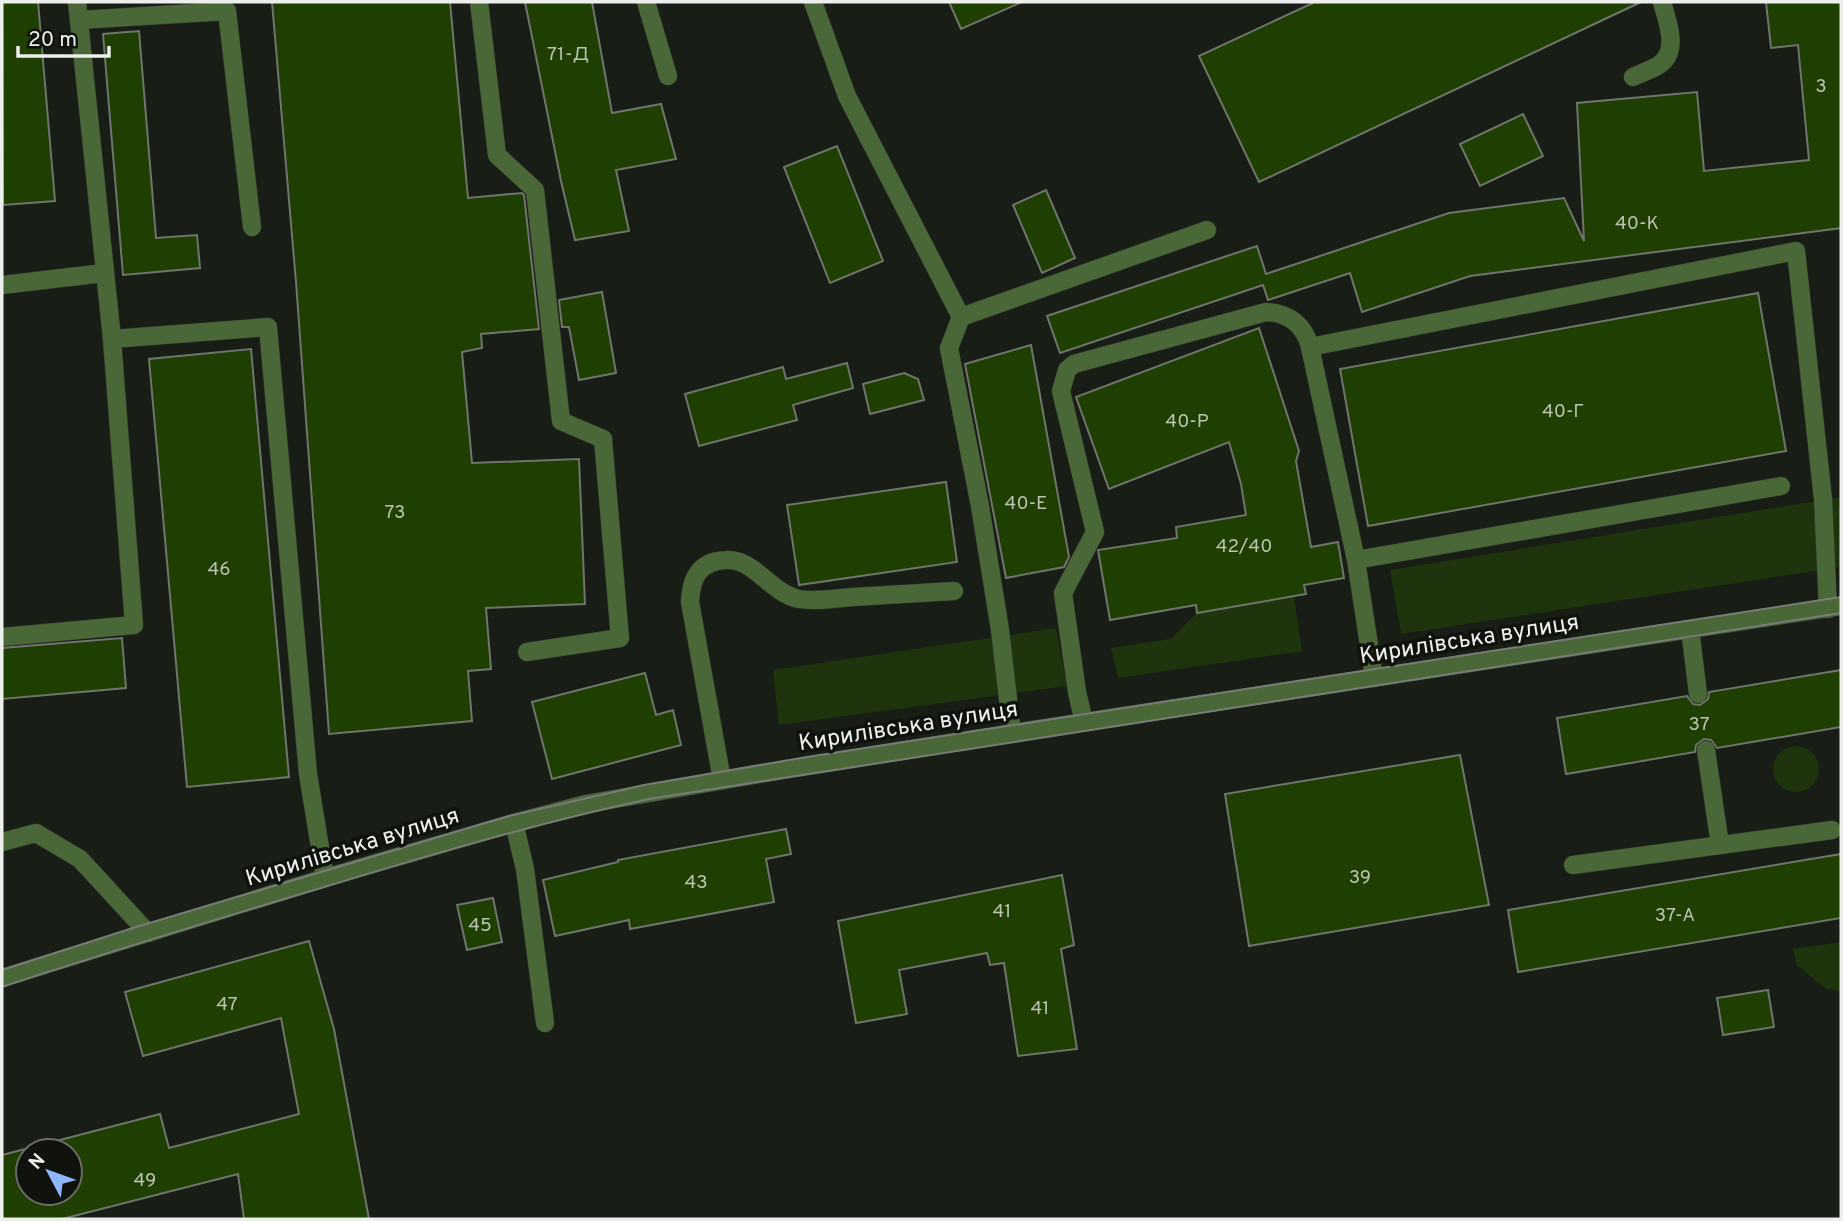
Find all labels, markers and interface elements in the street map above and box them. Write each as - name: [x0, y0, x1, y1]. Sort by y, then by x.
- scale bar: [18, 14, 108, 58]
- text: 20 m: [28, 27, 77, 54]
- house number: 71-Д: [547, 43, 589, 67]
- house number: 3: [1815, 75, 1827, 99]
- house number: 40-К: [1615, 212, 1659, 236]
- house number: 40-Г: [1542, 400, 1584, 424]
- house number: 40-Р: [1165, 410, 1209, 434]
- house number: 40-Е: [1005, 492, 1047, 516]
- house number: 73: [384, 501, 406, 525]
- house number: 42/40: [1216, 535, 1272, 559]
- house number: 46: [207, 558, 231, 582]
- street label: Кирилівська вулиця: [1358, 609, 1581, 672]
- street label: Кирилівська вулиця: [797, 696, 1020, 759]
- house number: 37: [1688, 713, 1710, 737]
- street label: Кирилівська вулиця: [242, 802, 463, 895]
- house number: 39: [1349, 866, 1371, 890]
- house number: 43: [684, 871, 708, 895]
- house number: 41: [993, 900, 1011, 924]
- house number: 37-А: [1655, 904, 1695, 928]
- house number: 45: [468, 914, 492, 938]
- house number: 47: [216, 993, 238, 1017]
- house number: 41: [1031, 997, 1049, 1021]
- north arrow: [14, 1137, 84, 1207]
- text: N: [24, 1149, 51, 1175]
- house number: 49: [134, 1169, 156, 1193]

